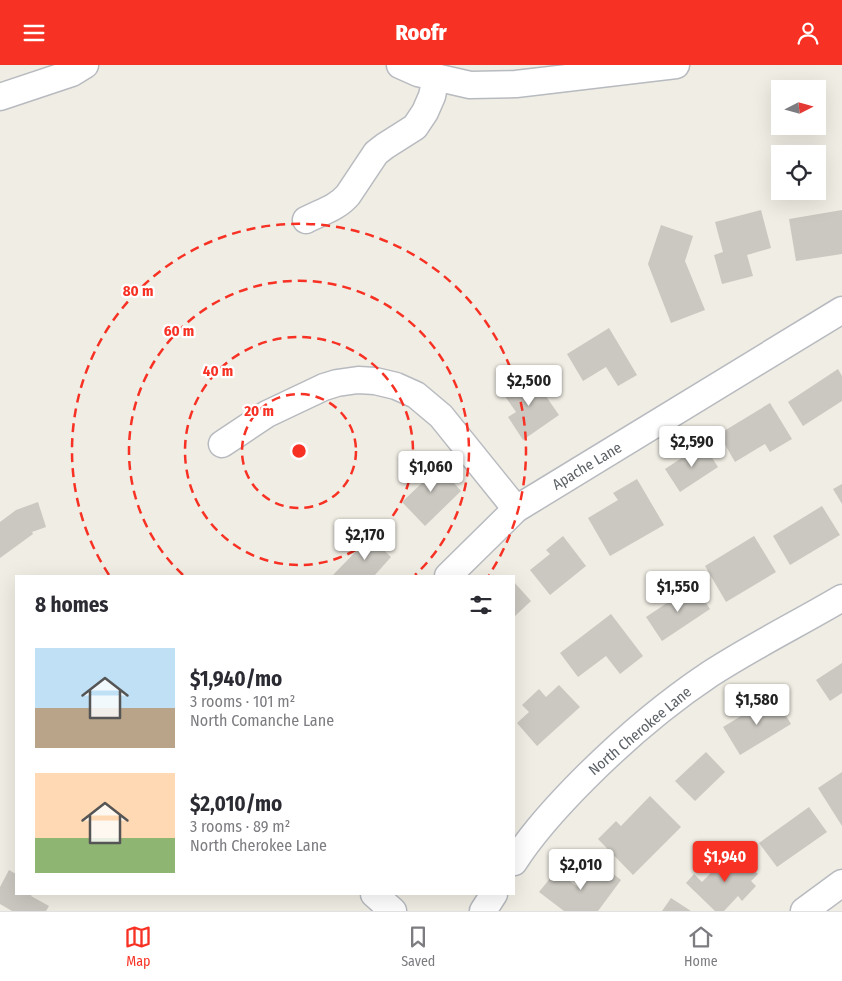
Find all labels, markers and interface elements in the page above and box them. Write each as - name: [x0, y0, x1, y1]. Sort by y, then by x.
- icon: menu: [20, 19, 48, 47]
- text: Roofr: [395, 19, 447, 46]
- icon: person: [794, 19, 822, 47]
- north arrow: [771, 80, 826, 135]
- map controls: [771, 80, 826, 200]
- button: locate: [771, 145, 826, 200]
- text: 80 m: [123, 282, 153, 300]
- text: 60 m: [164, 322, 194, 340]
- text: 40 m: [203, 362, 233, 380]
- pin: $2,500: [488, 365, 570, 407]
- text: $2,500: [507, 371, 551, 390]
- text: 20 m: [243, 402, 274, 420]
- pin: $2,590: [651, 425, 733, 468]
- text: $2,590: [670, 432, 714, 451]
- street label: Apache Lane: [549, 438, 625, 494]
- centre of rings: [290, 442, 308, 460]
- pin: $1,060: [390, 451, 472, 493]
- text: $1,060: [409, 457, 453, 476]
- pin: $2,170: [324, 519, 406, 561]
- text: $2,170: [345, 525, 385, 544]
- pin: $1,550: [637, 571, 719, 613]
- text: $1,550: [657, 577, 699, 596]
- icon: filters: [467, 591, 495, 619]
- text: 8 homes: [35, 592, 109, 618]
- text: $1,940/mo: [190, 666, 282, 692]
- icon: home: [75, 668, 135, 728]
- street label: North Cherokee Lane: [585, 683, 695, 779]
- pin: $1,580: [716, 683, 798, 726]
- text: $1,580: [736, 690, 778, 709]
- text: 3 rooms · 101 m²: [190, 692, 295, 711]
- text: North Comanche Lane: [190, 711, 334, 730]
- text: $2,010/mo: [190, 791, 282, 817]
- icon: home: [75, 793, 135, 853]
- text: 3 rooms · 89 m²: [190, 817, 290, 836]
- text: North Cherokee Lane: [190, 836, 327, 855]
- pin: $1,940: [684, 841, 766, 883]
- text: $1,940: [704, 847, 746, 866]
- pin: $2,010: [540, 849, 622, 891]
- text: $2,010: [560, 855, 602, 874]
- tab: Map: [124, 923, 152, 970]
- tab: Saved: [401, 923, 435, 970]
- tab: Home: [684, 923, 718, 970]

